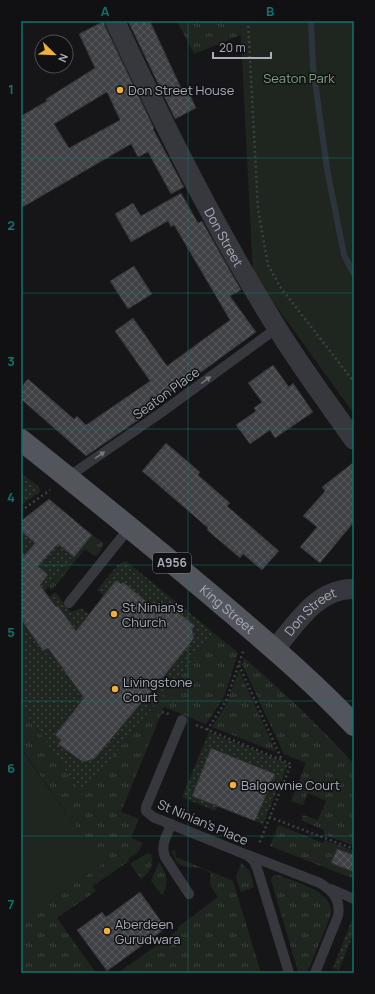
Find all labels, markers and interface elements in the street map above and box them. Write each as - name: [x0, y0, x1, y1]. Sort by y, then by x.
- text: A: [101, 2, 110, 20]
- text: B: [266, 2, 274, 20]
- north arrow: [34, 34, 74, 74]
- scale bar: [213, 34, 271, 60]
- text: 20 m: [219, 39, 246, 56]
- text: N: [55, 52, 72, 65]
- park label: Seaton Park: [263, 69, 335, 87]
- text: 1: [8, 80, 14, 98]
- place label: Don Street House: [128, 81, 235, 99]
- marker: Don Street House: [115, 85, 125, 95]
- street label: Don Street: [200, 204, 247, 270]
- text: 2: [7, 216, 15, 234]
- text: 3: [7, 352, 15, 370]
- street label: Seaton Place: [129, 362, 203, 423]
- one-way arrow: [201, 376, 212, 384]
- one-way arrow: [95, 451, 106, 459]
- text: 4: [7, 488, 15, 506]
- road number: A956: [153, 553, 191, 573]
- street label: King Street: [196, 581, 259, 638]
- street label: Don Street: [280, 583, 339, 639]
- place label: St Ninian's Church: [122, 598, 184, 631]
- marker: St Ninian's Church: [109, 609, 119, 619]
- text: 5: [7, 623, 15, 641]
- place label: Livingstone Court: [123, 673, 193, 706]
- marker: Livingstone Court: [110, 684, 120, 694]
- text: 6: [7, 759, 15, 777]
- place label: Balgownie Court: [241, 776, 340, 794]
- marker: Balgownie Court: [228, 780, 238, 790]
- street label: St Ninian's Place: [155, 795, 251, 849]
- text: 7: [8, 895, 15, 913]
- place label: Aberdeen Gurudwara: [115, 915, 180, 948]
- marker: Aberdeen Gurudwara: [102, 926, 112, 936]

